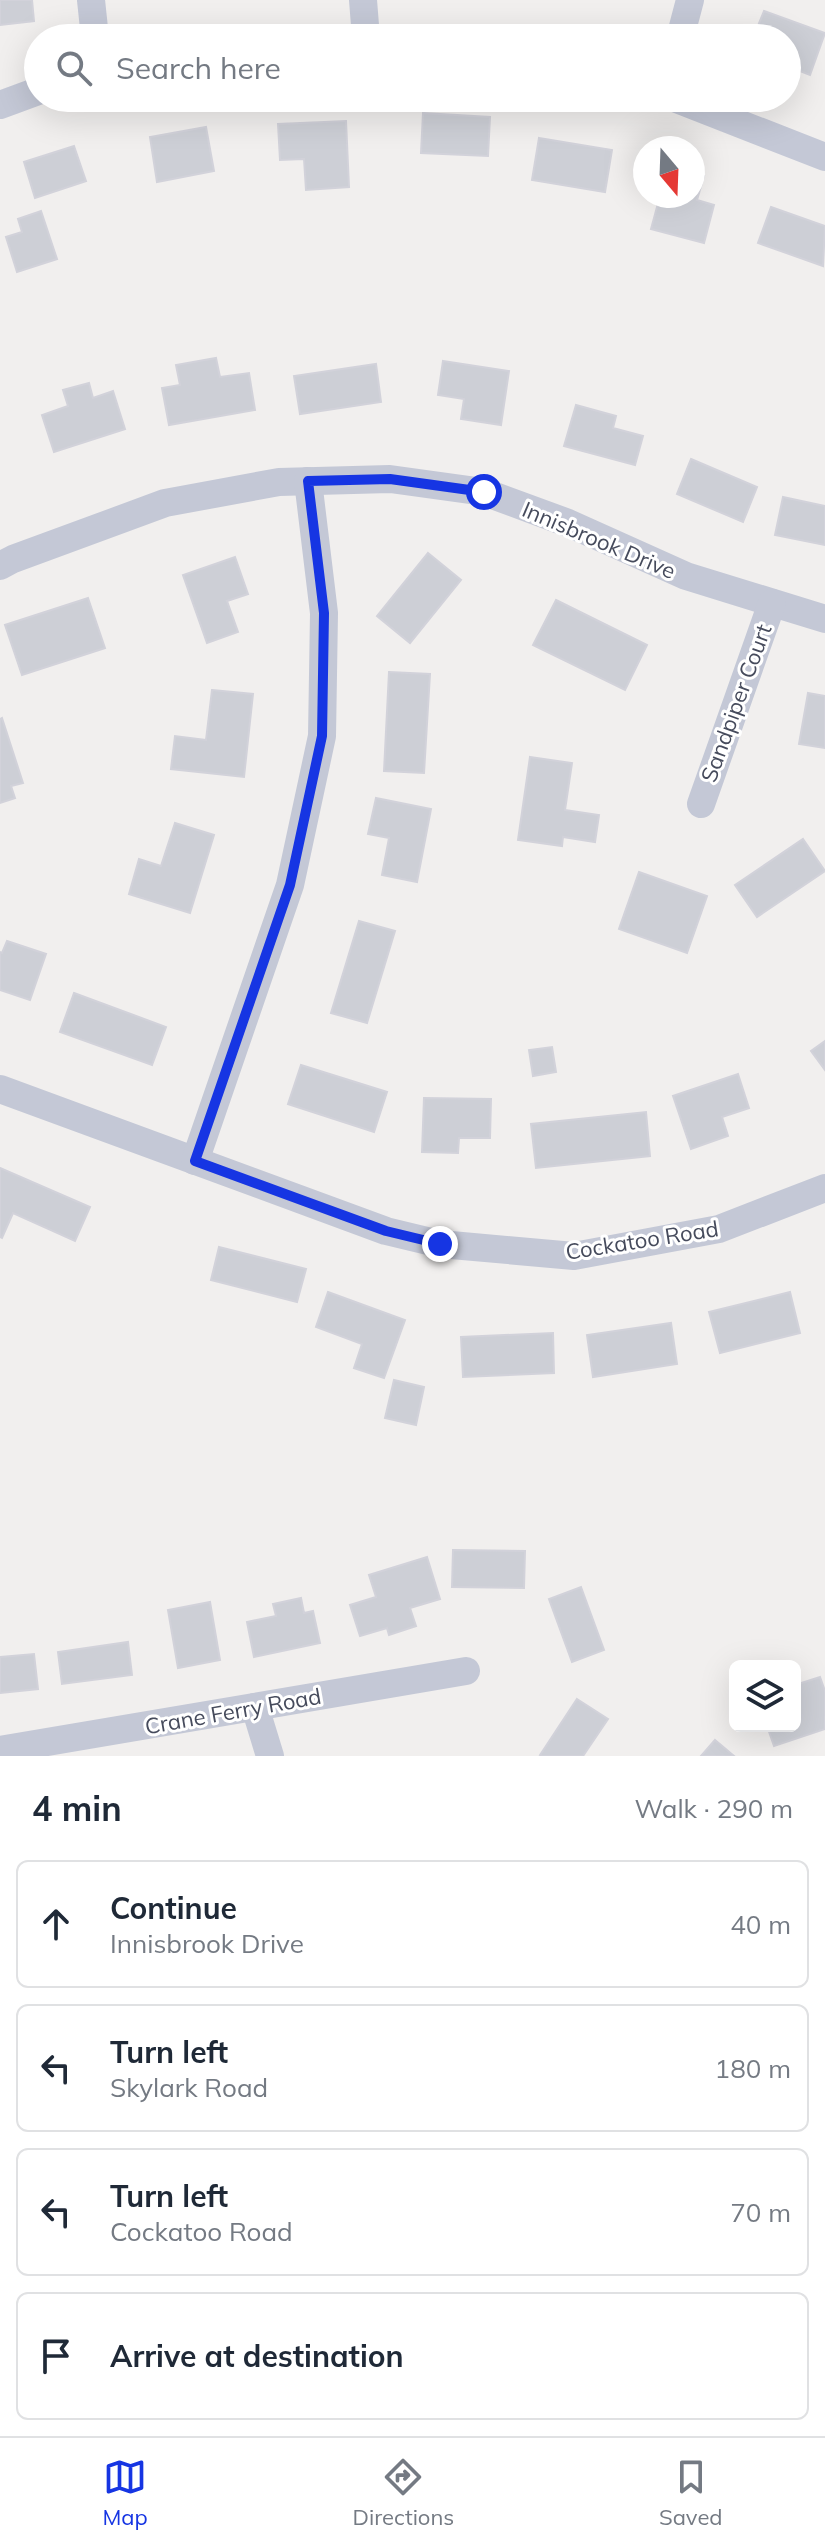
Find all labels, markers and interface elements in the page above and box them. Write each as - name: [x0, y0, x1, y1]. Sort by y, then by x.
- search box: [24, 24, 801, 112]
- icon: search: [52, 46, 96, 90]
- text: Search here: [116, 49, 281, 87]
- north arrow: [633, 136, 705, 208]
- route start: [466, 474, 502, 510]
- street label: Innisbrook Drive: [518, 495, 680, 585]
- street label: Sandpiper Court: [694, 620, 778, 786]
- street label: Cockatoo Road: [563, 1214, 721, 1266]
- route end: [422, 1226, 458, 1262]
- map controls: [729, 1660, 801, 1732]
- button: layers: [729, 1660, 801, 1732]
- street label: Crane Ferry Road: [143, 1682, 323, 1740]
- text: 4 min: [32, 1787, 122, 1830]
- text: Walk · 290 m: [634, 1792, 793, 1825]
- text: Continue: [110, 1889, 237, 1927]
- icon: ahead: [34, 1902, 78, 1946]
- text: 40 m: [730, 1908, 791, 1941]
- text: Innisbrook Drive: [110, 1927, 304, 1960]
- text: Turn left: [110, 2033, 228, 2071]
- icon: left: [34, 2046, 78, 2090]
- text: 180 m: [715, 2052, 791, 2085]
- text: Skylark Road: [110, 2071, 268, 2104]
- text: Turn left: [110, 2177, 228, 2215]
- icon: left: [34, 2190, 78, 2234]
- text: 70 m: [730, 2196, 791, 2229]
- text: Cockatoo Road: [110, 2215, 293, 2248]
- icon: arrive: [34, 2334, 78, 2378]
- text: Arrive at destination: [110, 2337, 404, 2375]
- tab: Map: [102, 2455, 148, 2531]
- tab: Directions: [353, 2455, 454, 2531]
- tab: Saved: [659, 2455, 723, 2531]

